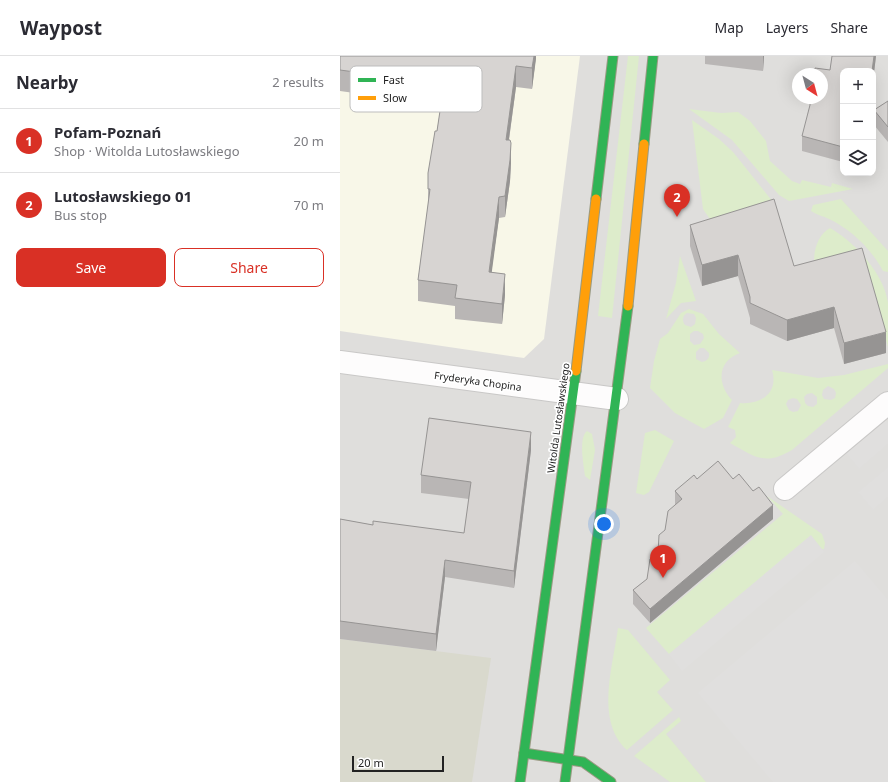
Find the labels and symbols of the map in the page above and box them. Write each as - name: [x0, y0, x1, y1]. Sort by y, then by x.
- legend: [350, 66, 482, 112]
- north arrow: [792, 68, 828, 104]
- text: Fast: [383, 72, 404, 87]
- text: Slow: [383, 90, 407, 105]
- pin: 2: [664, 184, 690, 217]
- street label: Witolda Lutosławskiego: [543, 362, 573, 474]
- street label: Fryderyka Chopina: [433, 368, 523, 394]
- your location: [594, 514, 614, 534]
- pin: 1: [650, 545, 676, 578]
- scale bar: [352, 754, 444, 773]

